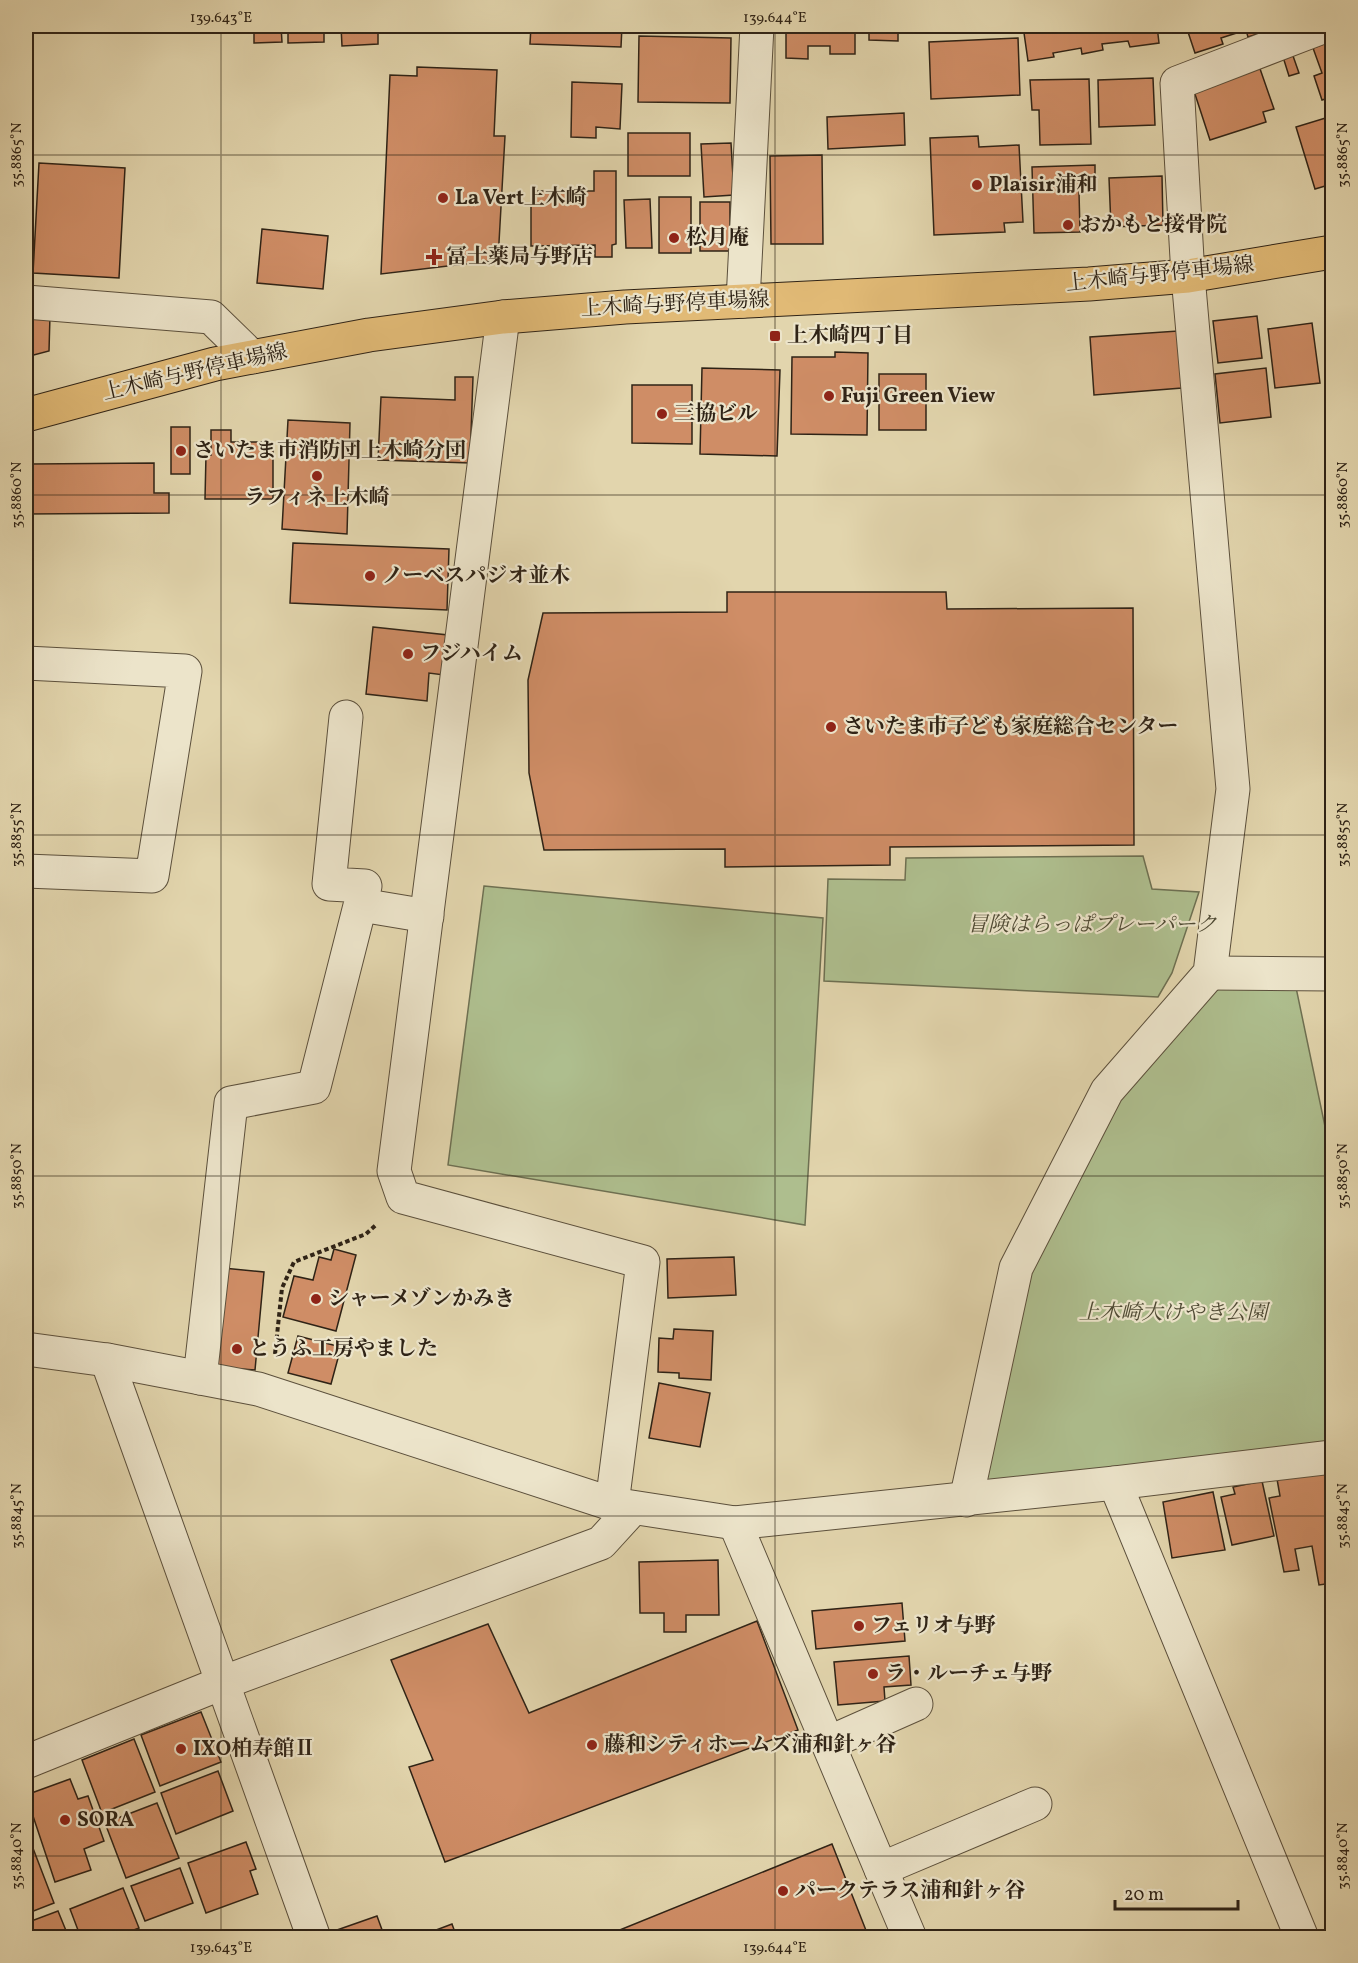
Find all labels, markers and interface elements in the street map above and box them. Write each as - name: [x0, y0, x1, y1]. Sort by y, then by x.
- text: 139.643°E: [190, 8, 252, 29]
- text: 139.644°E: [743, 8, 807, 29]
- text: 35.8865°N: [7, 122, 28, 188]
- text: 35.8865°N: [1333, 122, 1354, 188]
- place label: Plaisir浦和: [989, 171, 1097, 200]
- marker: Plaisir浦和: [970, 178, 984, 192]
- place label: La Vert上木崎: [455, 184, 587, 213]
- marker: La Vert上木崎: [436, 191, 450, 205]
- place label: おかもと接骨院: [1080, 211, 1227, 240]
- marker: おかもと接骨院: [1061, 218, 1075, 232]
- place label: 松月庵: [686, 224, 749, 253]
- marker: 松月庵: [667, 231, 681, 245]
- place label: 冨士薬局与野店: [446, 243, 593, 272]
- marker: 冨士薬局与野店: [427, 250, 441, 264]
- street label: 上木崎与野停車場線: [1065, 251, 1255, 299]
- street label: 上木崎与野停車場線: [580, 286, 770, 324]
- place label: 上木崎四丁目: [787, 322, 913, 351]
- marker: 上木崎四丁目: [768, 329, 782, 343]
- street label: 上木崎与野停車場線: [100, 338, 290, 408]
- place label: Fuji Green View: [841, 382, 996, 411]
- marker: Fuji Green View: [822, 389, 836, 403]
- place label: 三協ビル: [674, 400, 758, 429]
- marker: 三協ビル: [655, 407, 669, 421]
- place label: さいたま市消防団上木崎分団: [193, 437, 466, 466]
- marker: さいたま市消防団上木崎分団: [174, 444, 188, 458]
- text: 35.8860°N: [7, 462, 28, 528]
- text: 35.8860°N: [1333, 462, 1354, 528]
- marker: ラフィネ上木崎: [310, 469, 324, 483]
- place label: ラフィネ上木崎: [244, 484, 390, 513]
- place label: ノーベスパジオ並木: [382, 562, 570, 591]
- marker: ノーベスパジオ並木: [363, 569, 377, 583]
- place label: フジハイム: [420, 640, 523, 669]
- marker: フジハイム: [401, 647, 415, 661]
- place label: さいたま市子ども家庭総合センター: [843, 713, 1178, 742]
- marker: さいたま市子ども家庭総合センター: [824, 720, 838, 734]
- text: 35.8855°N: [7, 803, 28, 867]
- text: 35.8855°N: [1333, 803, 1354, 867]
- park label: 冒険はらっぱプレーパーク: [967, 911, 1217, 940]
- text: 35.8850°N: [7, 1143, 28, 1209]
- text: 35.8850°N: [1333, 1143, 1354, 1209]
- place label: シャーメゾンかみき: [328, 1285, 515, 1314]
- marker: シャーメゾンかみき: [309, 1292, 323, 1306]
- park label: 上木崎大けやき公園: [1079, 1299, 1270, 1328]
- place label: とうふ工房やました: [249, 1335, 438, 1364]
- marker: とうふ工房やました: [230, 1342, 244, 1356]
- text: 35.8845°N: [7, 1483, 28, 1549]
- text: 35.8845°N: [1333, 1483, 1354, 1549]
- place label: フェリオ与野: [871, 1612, 996, 1641]
- marker: フェリオ与野: [852, 1619, 866, 1633]
- place label: ラ・ルーチェ与野: [885, 1660, 1052, 1689]
- marker: ラ・ルーチェ与野: [866, 1667, 880, 1681]
- place label: 藤和シティホームズ浦和針ヶ谷: [604, 1731, 896, 1760]
- place label: IXO柏寿館Ⅱ: [193, 1735, 315, 1764]
- marker: 藤和シティホームズ浦和針ヶ谷: [585, 1738, 599, 1752]
- marker: IXO柏寿館Ⅱ: [174, 1742, 188, 1756]
- place label: SORA: [77, 1806, 134, 1835]
- marker: SORA: [58, 1813, 72, 1827]
- text: 35.8840°N: [7, 1822, 28, 1890]
- text: 35.8840°N: [1333, 1822, 1354, 1890]
- scale bar: [1115, 1873, 1238, 1911]
- place label: パークテラス浦和針ヶ谷: [795, 1877, 1025, 1906]
- text: 20 m: [1124, 1883, 1164, 1908]
- marker: パークテラス浦和針ヶ谷: [776, 1884, 790, 1898]
- text: 139.643°E: [190, 1938, 252, 1959]
- text: 139.644°E: [743, 1938, 807, 1959]

